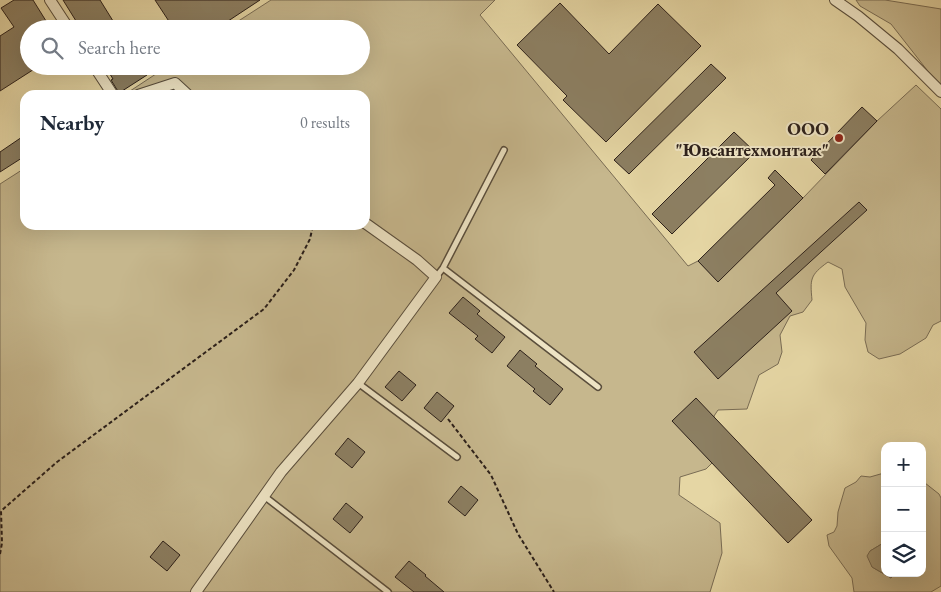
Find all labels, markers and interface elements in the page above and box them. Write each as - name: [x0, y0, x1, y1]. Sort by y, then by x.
- search box: [20, 20, 370, 75]
- icon: search: [38, 34, 66, 62]
- text: Search here: [78, 35, 160, 60]
- text: Nearby: [40, 109, 104, 136]
- text: 0 results: [300, 112, 350, 133]
- place label: ООО "Ювсантехмонтаж": [676, 117, 829, 161]
- marker: ООО "Ювсантехмонтаж": [833, 132, 845, 144]
- map controls: [881, 442, 926, 577]
- button: +: [881, 442, 926, 487]
- button: −: [881, 487, 926, 532]
- button: layers: [881, 532, 926, 577]

